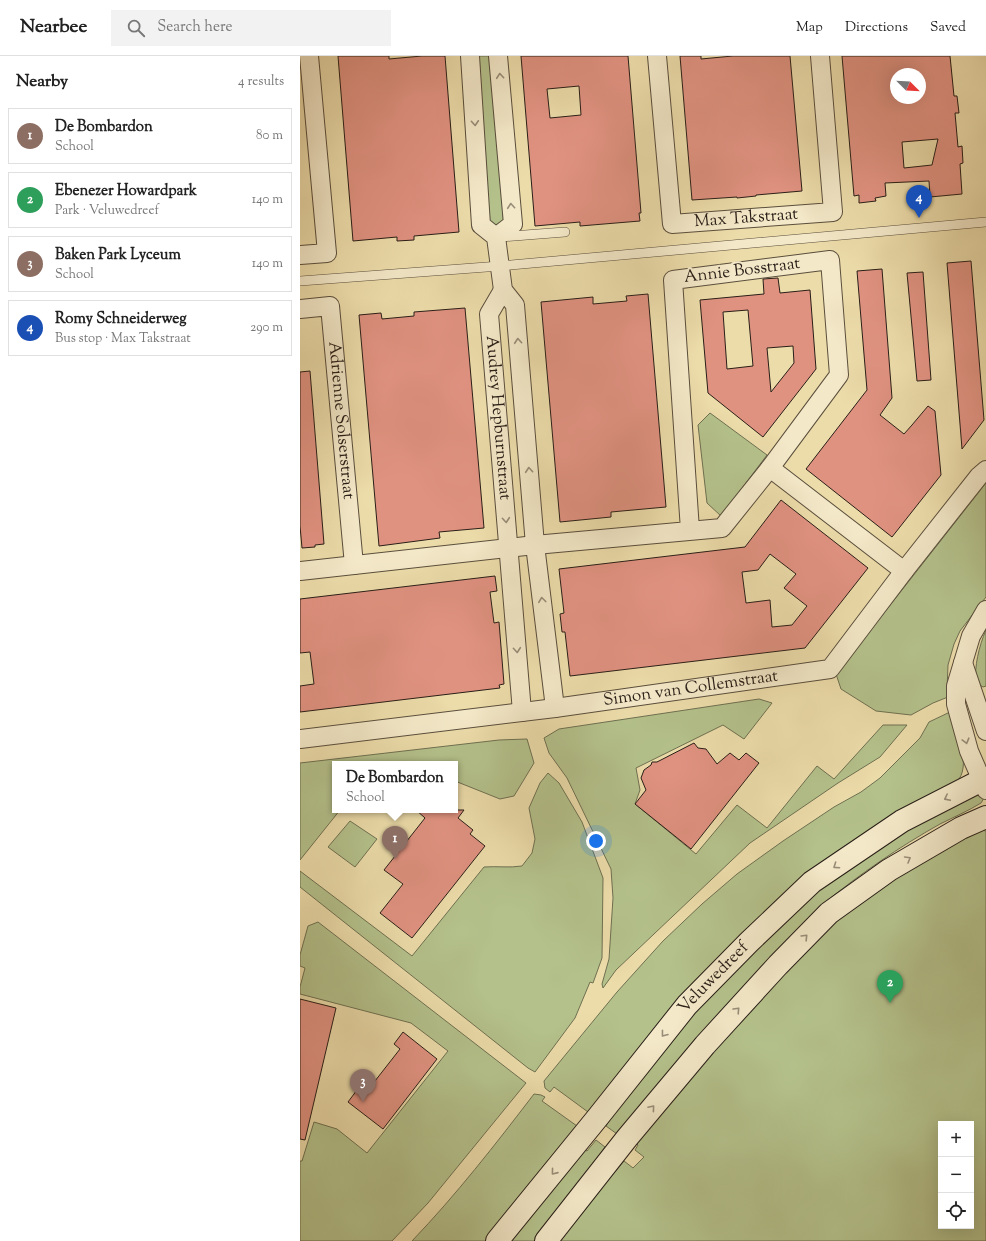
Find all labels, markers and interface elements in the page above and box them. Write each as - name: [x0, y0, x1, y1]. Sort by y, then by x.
- search box: [111, 10, 391, 46]
- text: Nearbee: [20, 14, 87, 41]
- icon: search: [125, 17, 147, 39]
- text: Search here: [157, 17, 233, 38]
- text: Map: [796, 18, 823, 38]
- text: Directions: [845, 18, 908, 38]
- text: Saved: [930, 18, 966, 38]
- north arrow: [890, 68, 926, 104]
- text: Nearby: [16, 70, 68, 94]
- text: 4 results: [238, 73, 284, 91]
- one-way arrow: [495, 73, 504, 79]
- text: De Bombardon: [55, 117, 153, 138]
- one-way arrow: [470, 120, 479, 126]
- text: 1: [28, 127, 32, 145]
- text: 80 m: [256, 127, 283, 145]
- text: School: [55, 138, 94, 156]
- text: Ebenezer Howardpark: [55, 181, 197, 202]
- pin: 4: [906, 185, 932, 218]
- text: 2: [27, 191, 33, 209]
- text: 140 m: [252, 191, 283, 209]
- text: Park · Veluwedreef: [55, 202, 159, 220]
- one-way arrow: [507, 203, 516, 209]
- street label: Max Takstraat: [693, 203, 799, 234]
- text: Baken Park Lyceum: [55, 245, 181, 266]
- street label: Annie Bosstraat: [682, 252, 802, 290]
- text: 3: [27, 255, 33, 273]
- text: 140 m: [252, 255, 283, 273]
- text: School: [55, 266, 94, 284]
- text: Romy Schneiderweg: [55, 309, 187, 330]
- text: 4: [27, 319, 33, 337]
- text: 290 m: [250, 319, 283, 337]
- text: Bus stop · Max Takstraat: [55, 330, 191, 348]
- street label: Audrey Hepburnstraat: [479, 335, 516, 501]
- one-way arrow: [514, 338, 523, 344]
- street label: Adrienne Solserstraat: [321, 340, 360, 500]
- one-way arrow: [524, 467, 533, 473]
- one-way arrow: [502, 517, 511, 523]
- one-way arrow: [538, 597, 547, 603]
- one-way arrow: [512, 647, 521, 653]
- street label: Simon van Collemstraat: [602, 664, 780, 713]
- one-way arrow: [961, 738, 970, 745]
- popup: [332, 761, 458, 813]
- text: De Bombardon: [346, 768, 444, 789]
- text: School: [346, 789, 385, 807]
- one-way arrow: [944, 793, 951, 800]
- pin: 1: [382, 826, 408, 859]
- your location: [586, 831, 606, 851]
- one-way arrow: [904, 856, 911, 863]
- one-way arrow: [834, 861, 841, 868]
- one-way arrow: [800, 934, 808, 942]
- street label: Veluwedreef: [673, 936, 755, 1019]
- pin: 2: [877, 970, 903, 1003]
- one-way arrow: [732, 1007, 739, 1014]
- one-way arrow: [661, 1030, 668, 1037]
- pin: 3: [350, 1069, 376, 1102]
- one-way arrow: [648, 1106, 655, 1113]
- map controls: [938, 1121, 974, 1229]
- button: +: [938, 1121, 974, 1157]
- button: −: [938, 1157, 974, 1193]
- one-way arrow: [551, 1168, 558, 1175]
- button: locate: [938, 1193, 974, 1229]

